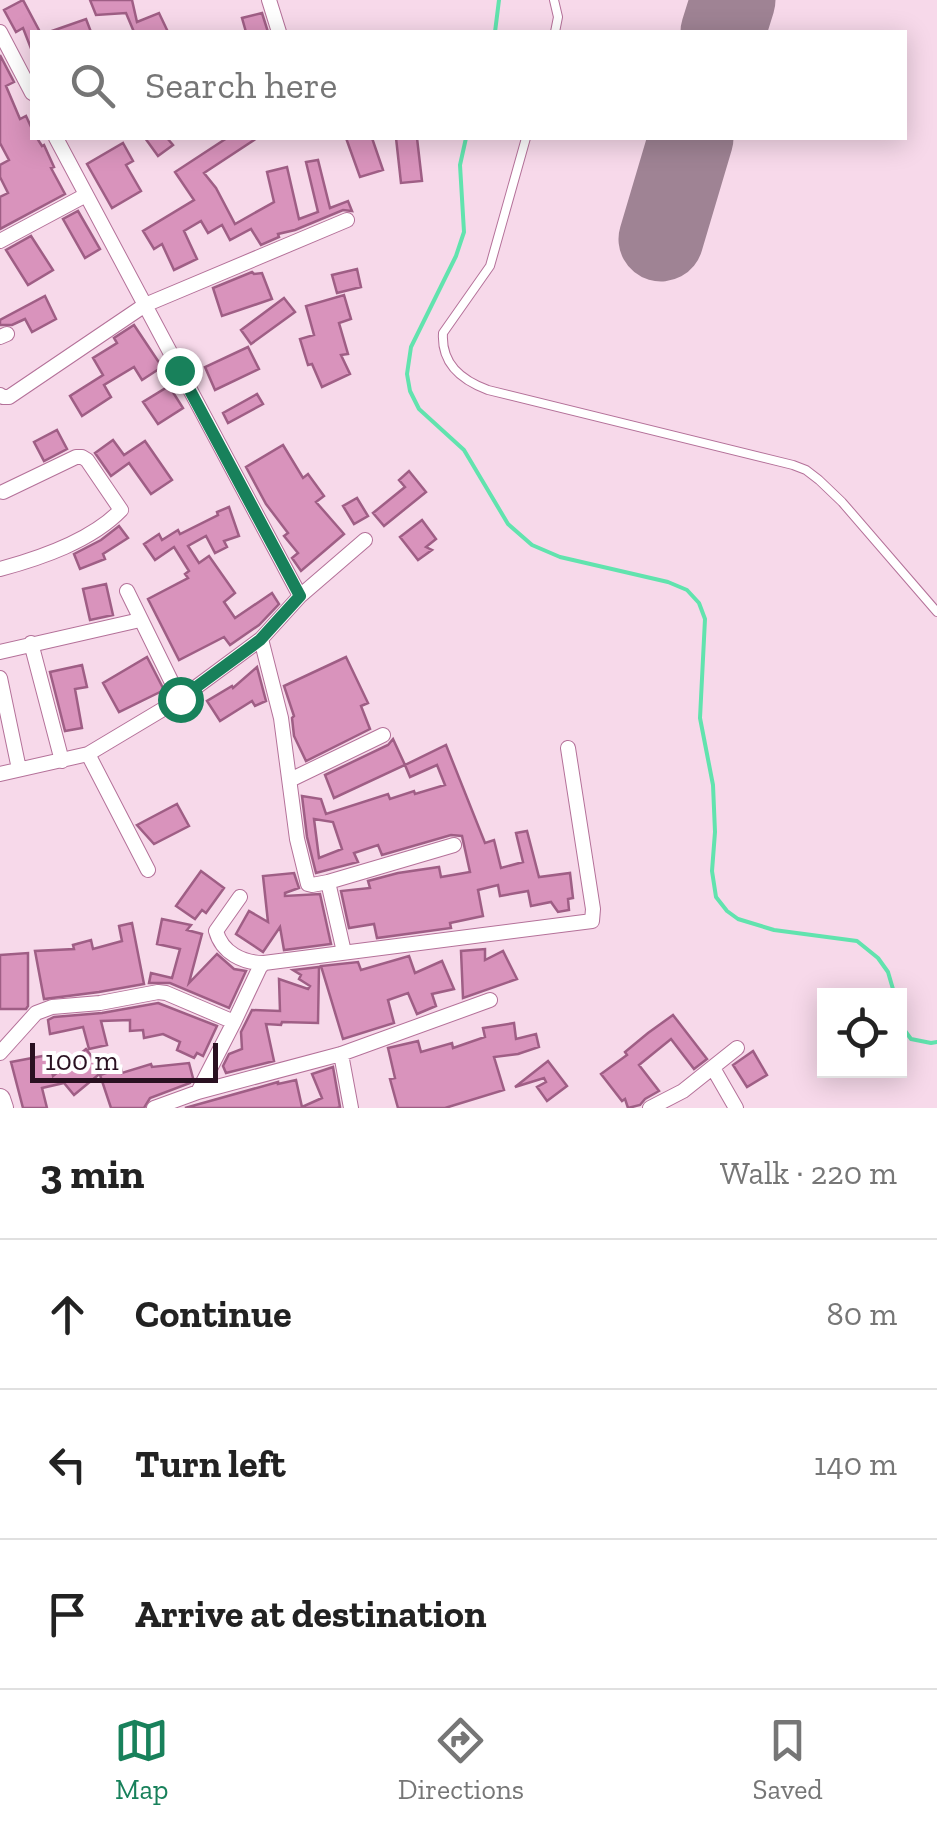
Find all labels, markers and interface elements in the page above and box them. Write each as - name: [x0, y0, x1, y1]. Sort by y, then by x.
- search box: [30, 30, 907, 140]
- icon: search: [65, 58, 120, 113]
- text: Search here: [145, 62, 337, 108]
- route end: [157, 348, 203, 394]
- route start: [158, 677, 204, 723]
- map controls: [817, 988, 907, 1078]
- button: locate: [817, 988, 907, 1078]
- scale bar: [30, 1038, 218, 1082]
- text: 100 m: [45, 1044, 119, 1077]
- text: 3 min: [40, 1148, 145, 1199]
- text: Walk · 220 m: [720, 1154, 897, 1192]
- icon: ahead: [40, 1287, 95, 1342]
- text: Continue: [135, 1291, 292, 1337]
- text: 80 m: [826, 1295, 897, 1333]
- icon: left: [40, 1437, 95, 1492]
- text: Turn left: [135, 1441, 286, 1487]
- text: 140 m: [814, 1445, 897, 1483]
- icon: arrive: [40, 1587, 95, 1642]
- text: Arrive at destination: [135, 1591, 486, 1637]
- tab: Map: [114, 1713, 169, 1806]
- tab: Directions: [398, 1713, 524, 1806]
- tab: Saved: [753, 1713, 823, 1806]

